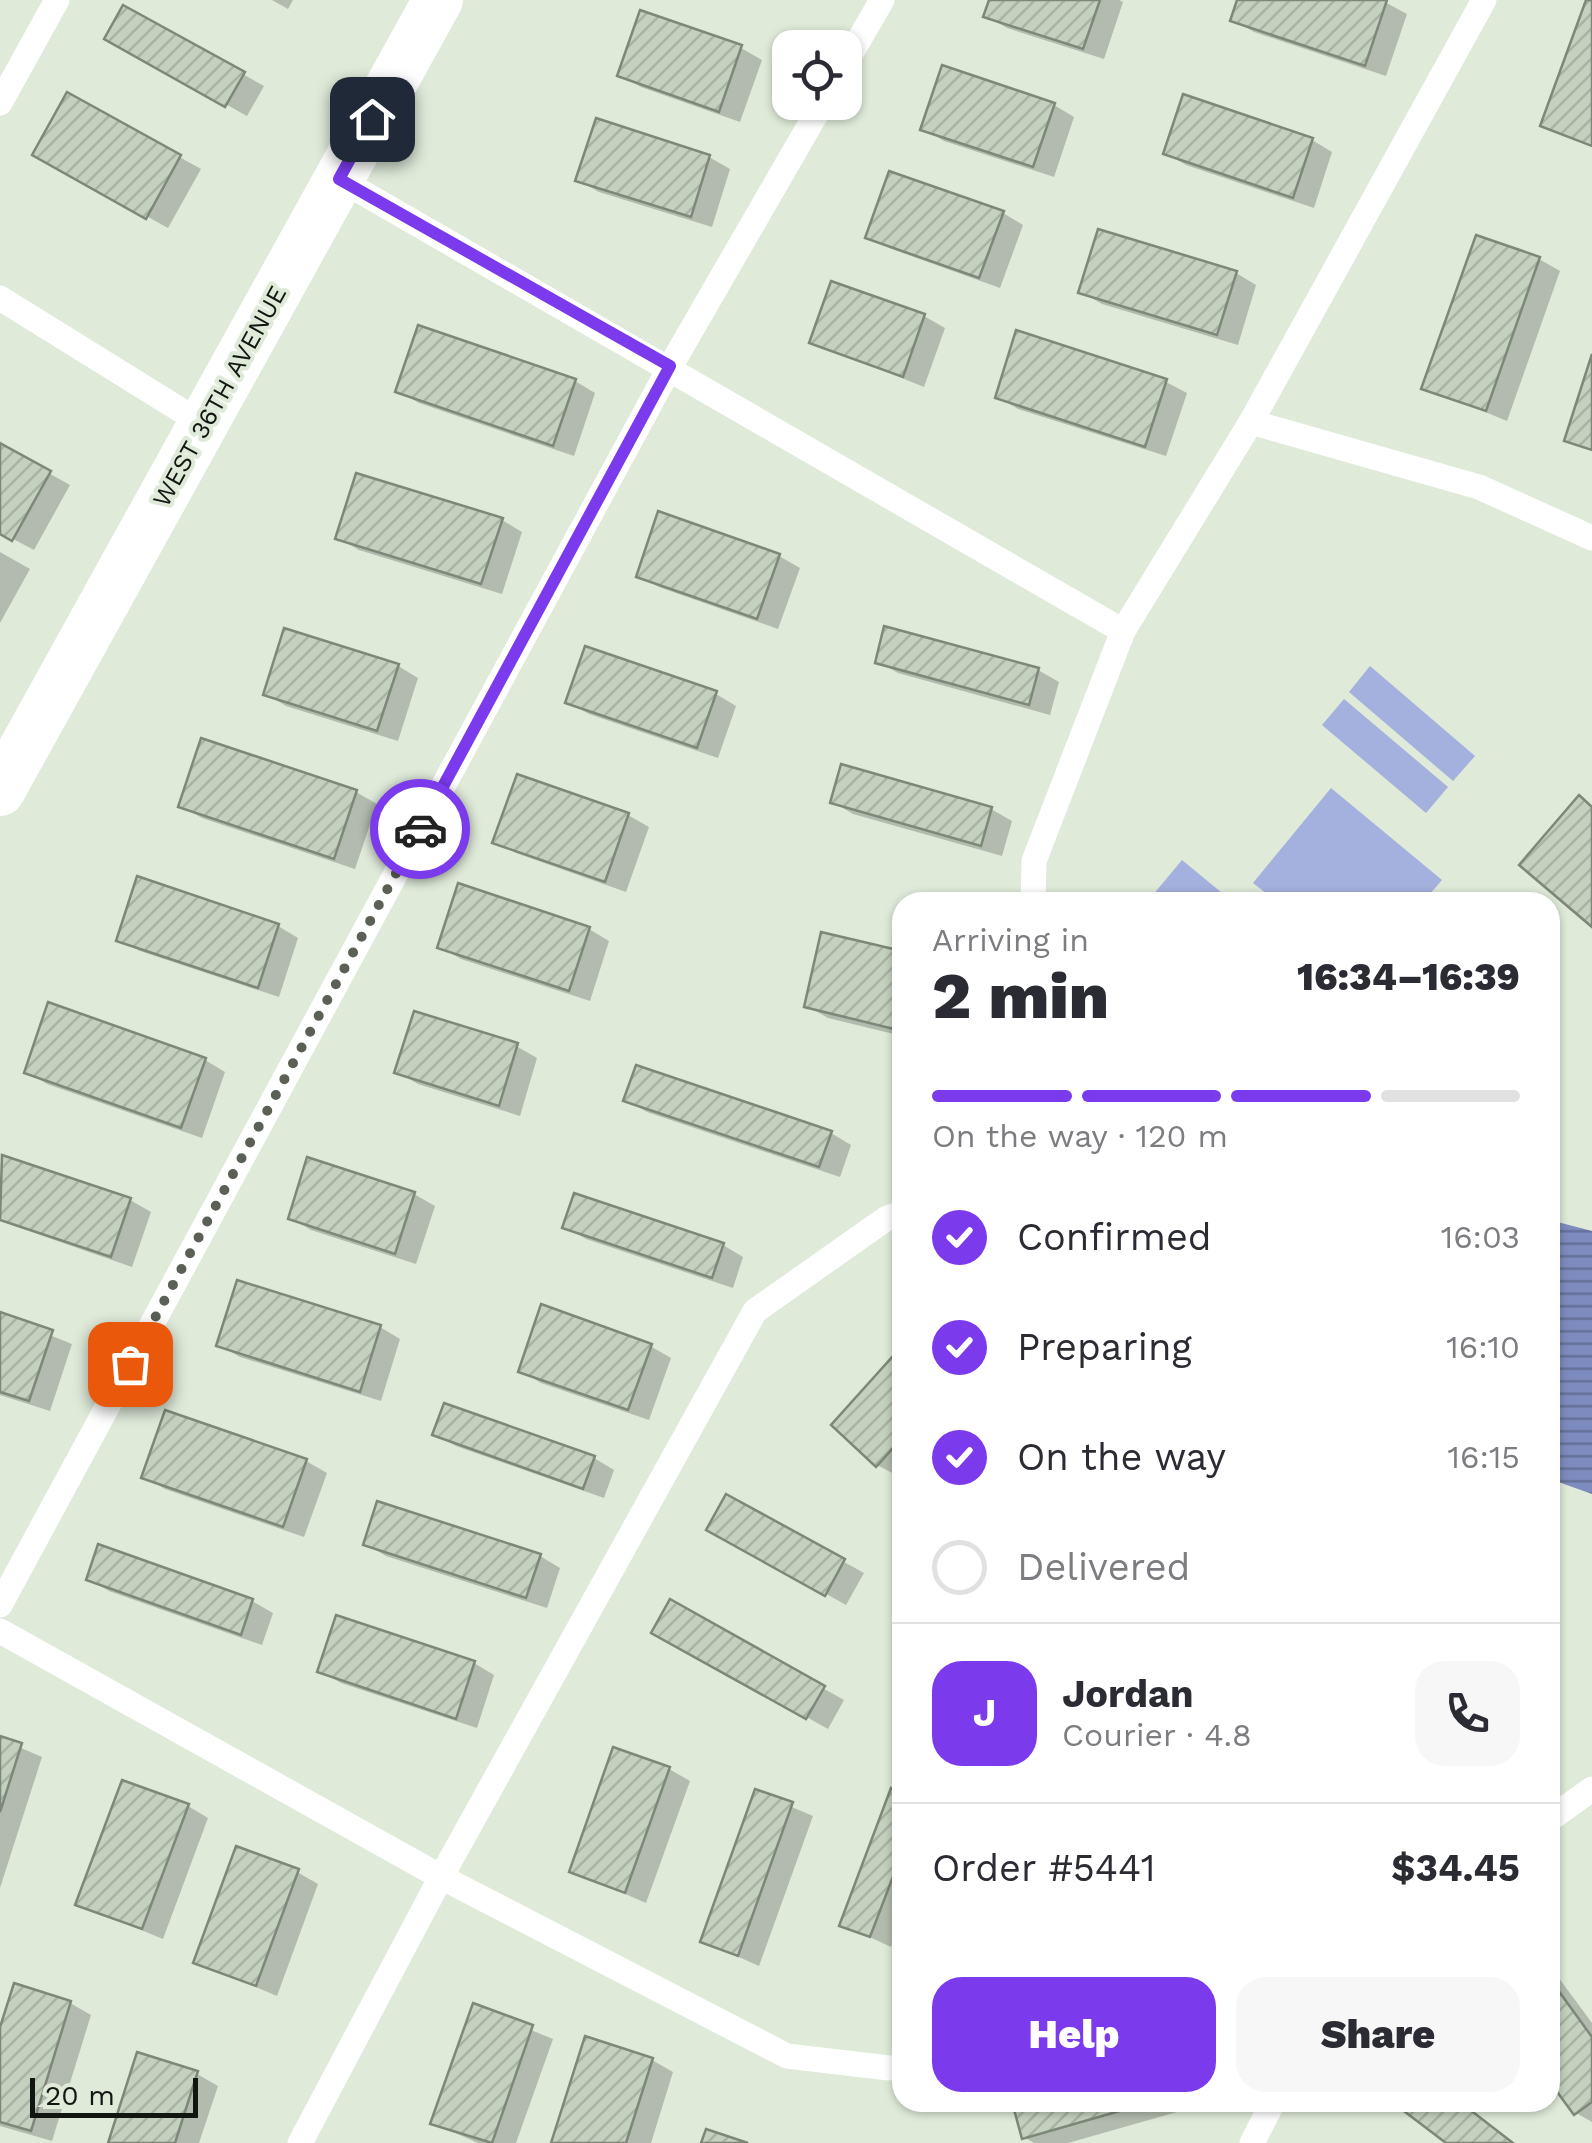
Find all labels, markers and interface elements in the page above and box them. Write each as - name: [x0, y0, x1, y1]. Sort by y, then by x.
- map controls: [772, 30, 862, 120]
- button: locate: [772, 30, 862, 120]
- pin: [330, 77, 415, 162]
- icon: home: [345, 92, 400, 147]
- street label: WEST 36TH AVENUE: [147, 281, 292, 512]
- courier: [370, 779, 470, 879]
- icon: car: [393, 802, 448, 857]
- text: Arriving in: [932, 921, 1089, 959]
- text: 16:34–16:39: [1297, 955, 1520, 999]
- text: 2 min: [932, 958, 1109, 1034]
- text: On the way · 120 m: [932, 1117, 1228, 1155]
- icon: check: [932, 1210, 987, 1265]
- text: Confirmed: [1017, 1215, 1212, 1259]
- text: 16:03: [1441, 1218, 1520, 1256]
- icon: check: [932, 1320, 987, 1375]
- pin: [88, 1322, 173, 1407]
- text: Preparing: [1017, 1325, 1192, 1369]
- text: 16:10: [1446, 1328, 1520, 1366]
- icon: bag: [103, 1337, 158, 1392]
- icon: check: [932, 1430, 987, 1485]
- text: On the way: [1017, 1435, 1226, 1479]
- text: 16:15: [1447, 1438, 1520, 1476]
- text: Delivered: [1017, 1545, 1190, 1589]
- button: phone: [1415, 1661, 1520, 1766]
- text: Jordan: [1062, 1672, 1194, 1716]
- text: J: [973, 1691, 996, 1735]
- text: Courier · 4.8: [1062, 1716, 1252, 1754]
- text: Order #5441: [932, 1846, 1156, 1890]
- text: $34.45: [1391, 1846, 1520, 1890]
- button: Help: [932, 1977, 1216, 2092]
- button: Share: [1236, 1977, 1520, 2092]
- scale bar: [30, 2073, 198, 2118]
- text: 20 m: [45, 2079, 115, 2112]

